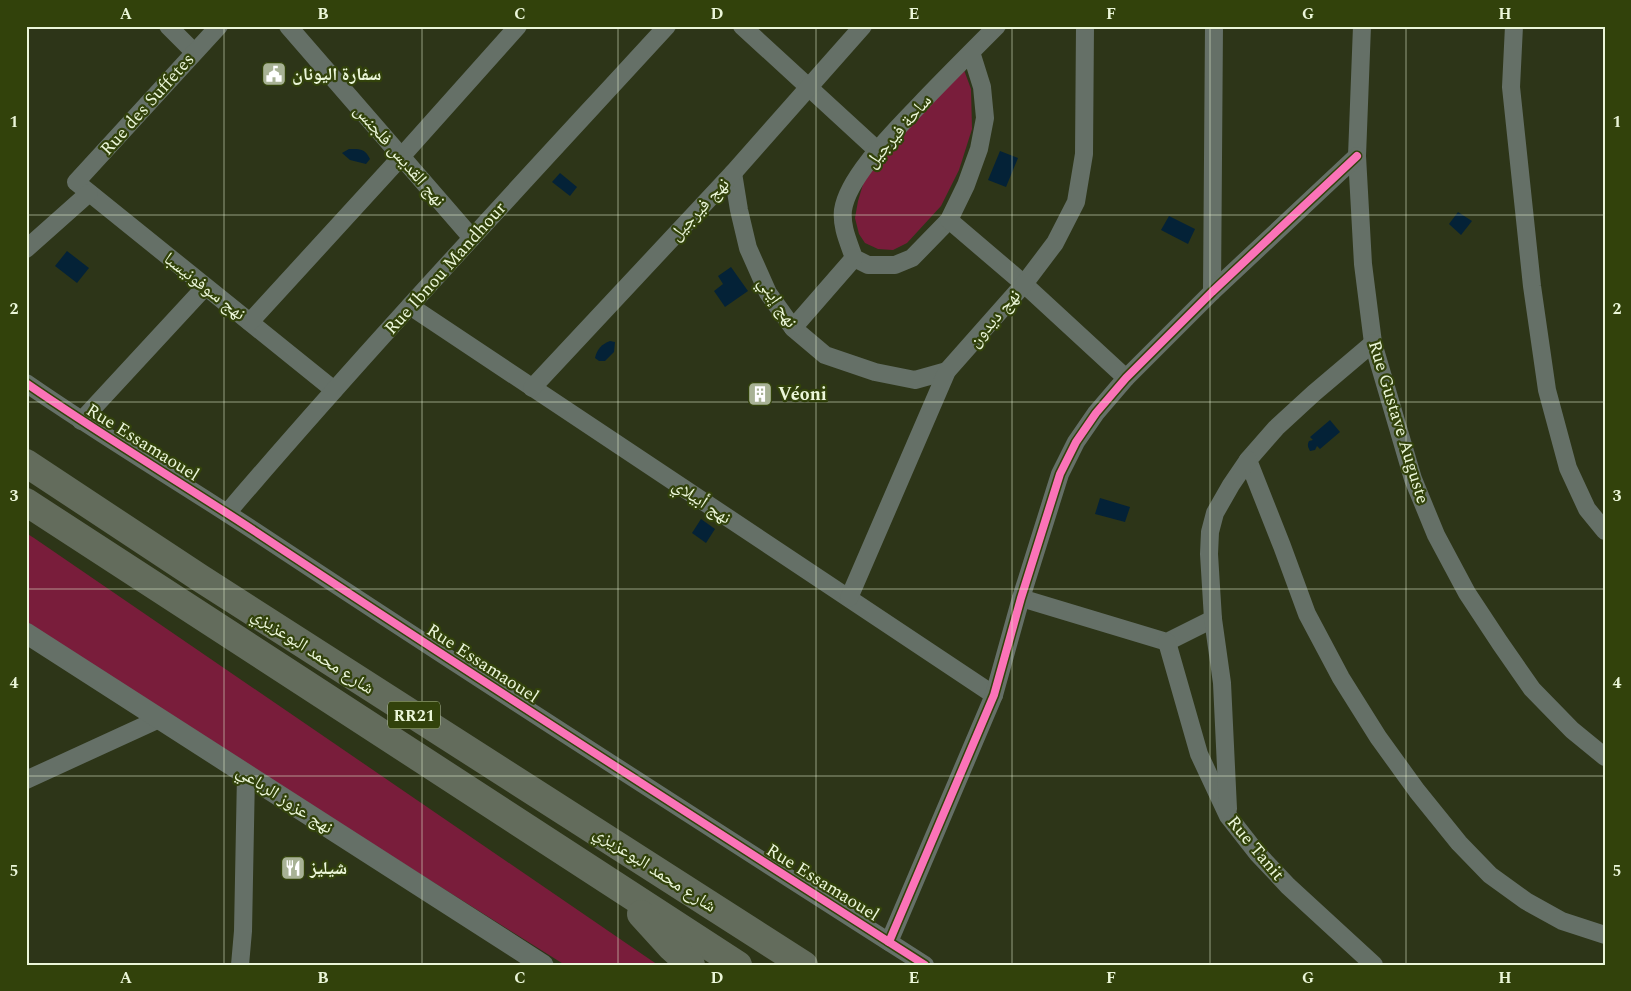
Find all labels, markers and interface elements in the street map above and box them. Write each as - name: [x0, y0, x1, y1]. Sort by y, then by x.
- text: A: [120, 2, 133, 26]
- text: B: [317, 2, 329, 26]
- text: C: [514, 2, 526, 26]
- text: D: [711, 2, 724, 26]
- text: E: [909, 2, 919, 26]
- text: F: [1106, 2, 1116, 26]
- text: G: [1302, 2, 1314, 26]
- text: H: [1498, 2, 1512, 26]
- street label: Rue des Suffetes: [94, 47, 201, 162]
- public building icon: سفارة اليونان: [261, 61, 287, 87]
- place label: سفارة اليونان: [292, 61, 381, 88]
- street label: ساحة فيرجيل: [859, 88, 938, 174]
- street label: نهج القديس فلجنس: [347, 98, 452, 213]
- text: 1: [10, 110, 18, 134]
- text: 1: [1613, 110, 1621, 134]
- street label: نهج فيرجيل: [663, 172, 736, 247]
- street label: Rue Ibnou Mandhour: [378, 196, 513, 341]
- street label: نهج سوفونيسبا: [158, 246, 252, 327]
- street label: نهج إيني: [750, 271, 804, 334]
- street label: نهج ديدون: [961, 283, 1027, 353]
- text: 2: [10, 297, 19, 321]
- text: 2: [1613, 297, 1622, 321]
- street label: Rue Gustave Auguste: [1361, 337, 1436, 507]
- building icon: Véoni: [747, 381, 773, 407]
- place label: Véoni: [778, 381, 827, 408]
- street label: Rue Essamaouel: [81, 397, 205, 488]
- street label: نهج أبيلاي: [666, 472, 737, 532]
- text: 3: [10, 484, 19, 508]
- text: 3: [1613, 484, 1622, 508]
- street label: شارع محمد البوعزيزي: [245, 601, 380, 702]
- street label: Rue Essamaouel: [421, 617, 544, 710]
- text: 4: [10, 671, 19, 695]
- text: 4: [1613, 671, 1622, 695]
- road number: RR21: [388, 702, 440, 728]
- street label: نهج عزوز الرباعي: [231, 758, 339, 841]
- street label: Rue Tanit: [1220, 810, 1291, 887]
- street label: شارع محمد البوعزيزي: [587, 819, 722, 920]
- street label: Rue Essamaouel: [761, 837, 885, 928]
- restaurant icon: شيليز: [280, 855, 306, 881]
- place label: شيليز: [309, 855, 347, 882]
- text: 5: [10, 859, 18, 883]
- text: 5: [1613, 859, 1621, 883]
- text: A: [120, 966, 133, 990]
- text: B: [317, 966, 329, 990]
- text: C: [514, 966, 526, 990]
- text: D: [711, 966, 724, 990]
- text: E: [909, 966, 919, 990]
- text: F: [1106, 966, 1116, 990]
- text: G: [1302, 966, 1314, 990]
- text: H: [1498, 966, 1512, 990]

